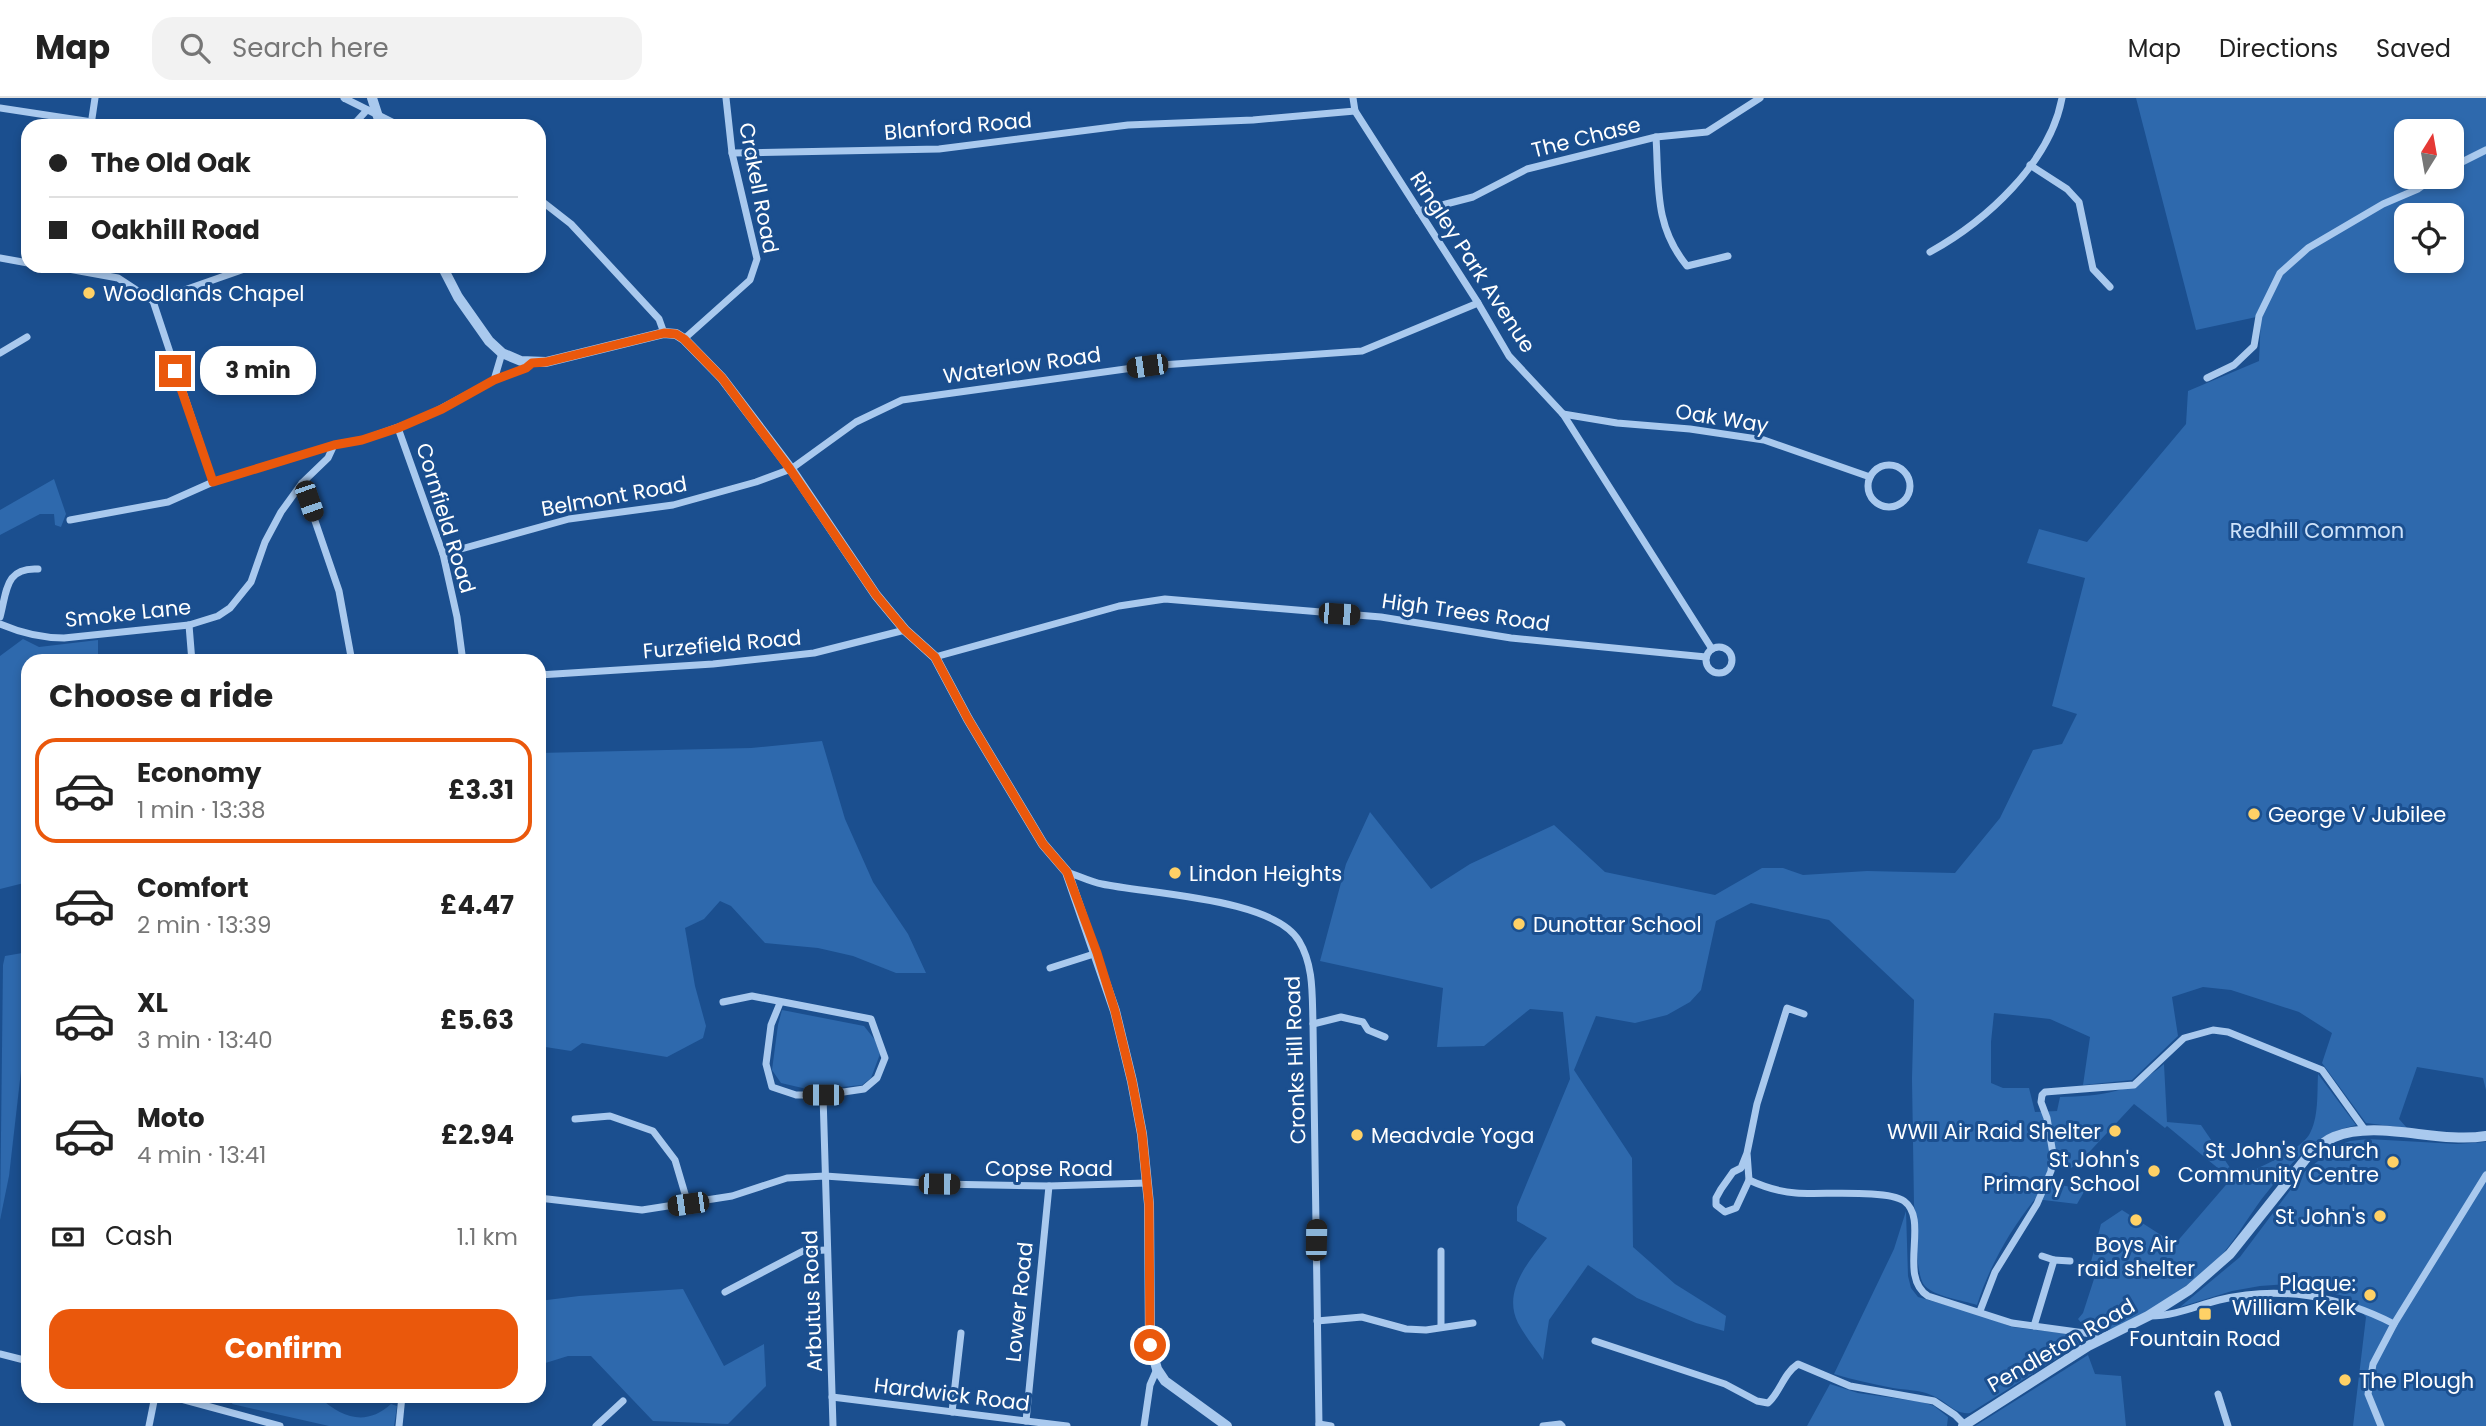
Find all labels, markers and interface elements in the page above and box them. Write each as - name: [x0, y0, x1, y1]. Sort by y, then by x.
- search box: [152, 17, 642, 80]
- text: Map: [35, 24, 110, 71]
- icon: search: [176, 29, 214, 67]
- text: Search here: [232, 30, 389, 66]
- text: Map: [2128, 32, 2181, 65]
- text: Directions: [2219, 32, 2338, 65]
- text: Saved: [2376, 32, 2451, 65]
- street label: Blanford Road: [883, 105, 1033, 147]
- street label: The Chase: [1529, 109, 1643, 165]
- north arrow: [2394, 119, 2464, 189]
- map controls: [2394, 119, 2464, 273]
- street label: Crakell Road: [732, 120, 786, 256]
- text: The Old Oak: [91, 145, 251, 181]
- street label: Ringley Park Avenue: [1403, 166, 1543, 358]
- button: locate: [2394, 203, 2464, 273]
- text: Oakhill Road: [91, 212, 260, 248]
- place label: Woodlands Chapel: [103, 279, 304, 308]
- marker: Woodlands Chapel: [81, 285, 97, 301]
- street label: Waterlow Road: [941, 340, 1103, 390]
- callout: 3 min: [200, 346, 315, 396]
- car: [1125, 353, 1170, 379]
- text: 3 min: [225, 354, 291, 386]
- route end: [159, 355, 191, 387]
- street label: Oak Way: [1673, 396, 1771, 440]
- street label: Cornfield Road: [409, 439, 483, 597]
- street label: Belmont Road: [539, 469, 689, 523]
- car: [293, 478, 326, 524]
- park label: Redhill Common: [2230, 516, 2404, 545]
- street label: High Trees Road: [1380, 586, 1552, 638]
- street label: Smoke Lane: [64, 592, 192, 634]
- car: [1318, 602, 1361, 626]
- street label: Furzefield Road: [641, 623, 803, 665]
- text: Choose a ride: [49, 673, 273, 718]
- text: Economy: [137, 755, 261, 791]
- icon: car: [53, 759, 116, 822]
- text: £3.31: [448, 772, 514, 808]
- text: 1 min · 13:38: [137, 794, 266, 826]
- place label: George V Jubilee: [2268, 800, 2446, 829]
- marker: George V Jubilee: [2246, 806, 2262, 822]
- place label: Lindon Heights: [1189, 859, 1342, 888]
- marker: Lindon Heights: [1167, 865, 1183, 881]
- text: Comfort: [137, 870, 249, 906]
- icon: car: [53, 874, 116, 937]
- text: £4.47: [440, 887, 514, 923]
- text: 2 min · 13:39: [137, 909, 271, 941]
- place label: Dunottar School: [1533, 910, 1702, 939]
- marker: Dunottar School: [1511, 916, 1527, 932]
- street label: Cronks Hill Road: [1278, 975, 1312, 1145]
- text: XL: [137, 985, 168, 1021]
- icon: car: [53, 989, 116, 1052]
- text: £5.63: [440, 1002, 514, 1038]
- text: 3 min · 13:40: [137, 1024, 273, 1056]
- car: [803, 1085, 845, 1106]
- text: Moto: [137, 1100, 205, 1136]
- icon: car: [53, 1104, 116, 1167]
- text: £2.94: [441, 1117, 514, 1153]
- place label: WWII Air Raid Shelter: [1887, 1117, 2101, 1146]
- place label: Meadvale Yoga: [1371, 1121, 1534, 1150]
- marker: WWII Air Raid Shelter: [2107, 1123, 2123, 1139]
- marker: Meadvale Yoga: [1349, 1127, 1365, 1143]
- place label: St John's Church Community Centre: [2178, 1136, 2379, 1189]
- text: 4 min · 13:41: [137, 1139, 266, 1171]
- place label: St John's Primary School: [1983, 1145, 2140, 1198]
- street label: Copse Road: [985, 1154, 1113, 1183]
- marker: St John's Church Community Centre: [2385, 1154, 2401, 1170]
- marker: St John's Primary School: [2146, 1163, 2162, 1179]
- car: [918, 1173, 961, 1195]
- car: [666, 1191, 711, 1217]
- place label: St John's: [2275, 1202, 2366, 1231]
- marker: St John's: [2372, 1208, 2388, 1224]
- marker: Boys Air raid shelter: [2128, 1212, 2144, 1228]
- icon: cash: [49, 1218, 87, 1256]
- text: Cash: [105, 1218, 173, 1254]
- car: [1306, 1219, 1327, 1261]
- text: 1.1 km: [457, 1221, 518, 1253]
- street label: Arbutus Road: [795, 1230, 829, 1372]
- place label: Boys Air raid shelter: [2077, 1230, 2195, 1283]
- street label: Lower Road: [998, 1240, 1040, 1364]
- place label: Plaque: William Kelk: [2232, 1269, 2356, 1322]
- marker: Plaque: William Kelk: [2362, 1287, 2378, 1303]
- street label: Pendleton Road: [1982, 1291, 2140, 1399]
- marker: Fountain Road: [2197, 1306, 2213, 1322]
- button: Confirm: [49, 1309, 518, 1389]
- place label: Fountain Road: [2129, 1324, 2281, 1353]
- route start: [1134, 1329, 1166, 1361]
- place label: The Plough: [2359, 1366, 2474, 1395]
- street label: Hardwick Road: [872, 1370, 1032, 1418]
- marker: The Plough: [2337, 1372, 2353, 1388]

